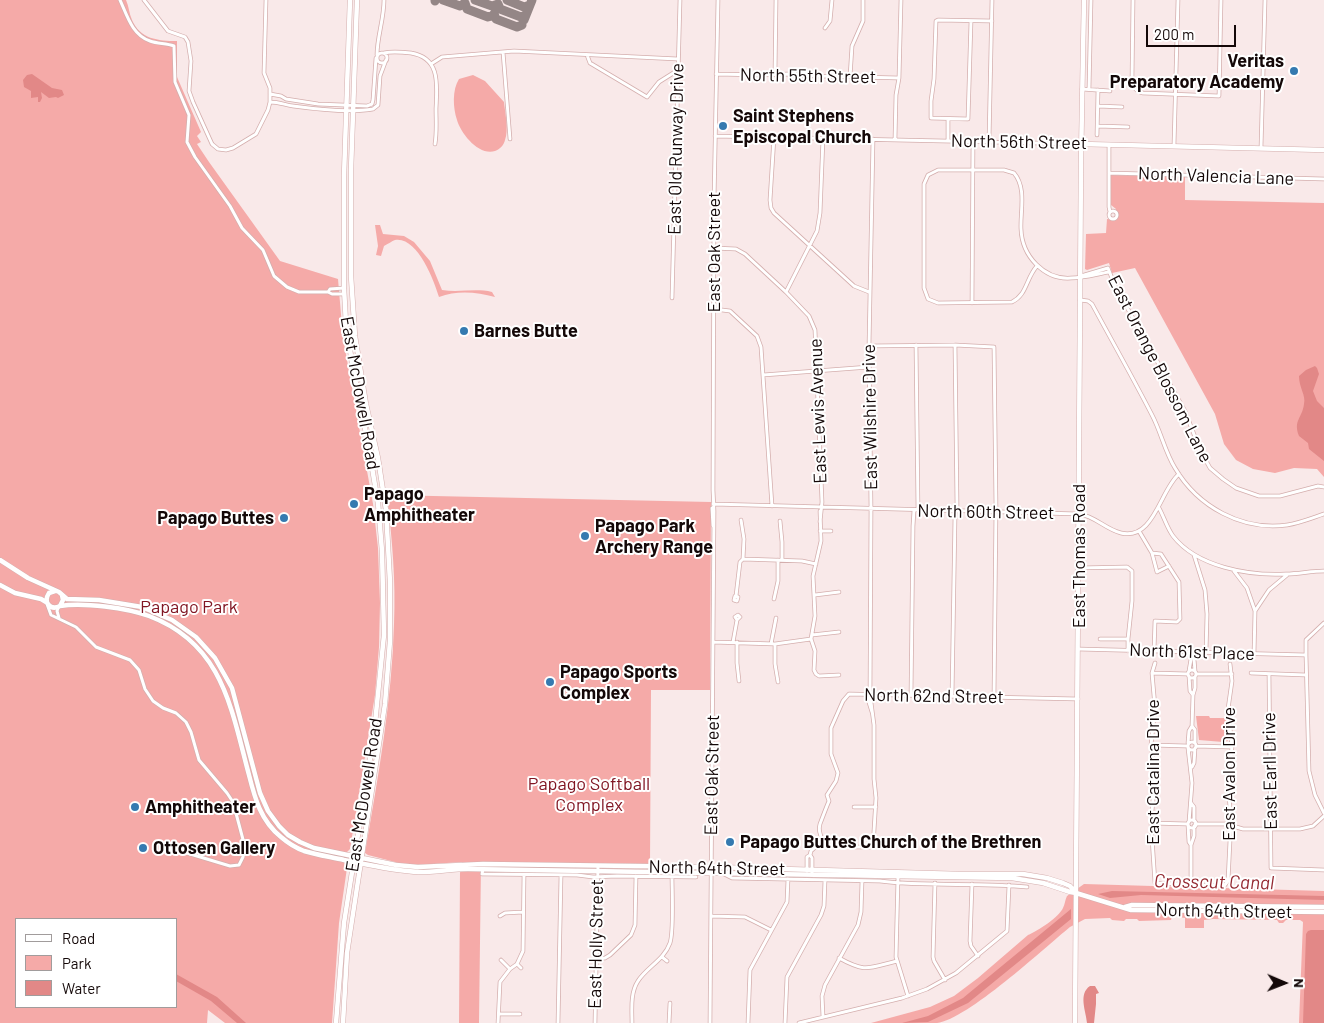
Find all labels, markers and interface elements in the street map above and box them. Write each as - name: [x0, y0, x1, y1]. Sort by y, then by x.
- scale bar: [1149, 15, 1239, 47]
- text: 200 m: [1154, 25, 1194, 43]
- place label: Veritas Preparatory Academy: [1110, 50, 1284, 92]
- street label: East Old Runway Drive: [664, 63, 688, 235]
- street label: North 55th Street: [740, 64, 876, 88]
- marker: Veritas Preparatory Academy: [1288, 65, 1300, 77]
- place label: Saint Stephens Episcopal Church: [733, 105, 871, 148]
- marker: Saint Stephens Episcopal Church: [717, 120, 729, 132]
- street label: North 56th Street: [951, 130, 1087, 154]
- street label: North Valencia Lane: [1138, 162, 1294, 190]
- street label: East Oak Street: [703, 192, 725, 312]
- street label: East Orange Blossom Lane: [1103, 272, 1217, 466]
- street label: East McDowell Road: [336, 314, 384, 472]
- place label: Barnes Butte: [474, 320, 578, 342]
- marker: Barnes Butte: [458, 325, 470, 337]
- street label: East Lewis Avenue: [805, 338, 831, 484]
- street label: East Wilshire Drive: [858, 344, 882, 490]
- place label: Papago Amphitheater: [364, 483, 475, 526]
- street label: East Thomas Road: [1068, 484, 1090, 628]
- marker: Papago Amphitheater: [348, 498, 360, 510]
- street label: North 60th Street: [917, 500, 1055, 524]
- place label: Papago Buttes: [157, 507, 274, 529]
- marker: Papago Buttes: [278, 512, 290, 524]
- place label: Papago Park Archery Range: [595, 515, 713, 558]
- marker: Papago Park Archery Range: [579, 530, 591, 542]
- park label: Papago Park: [140, 596, 238, 618]
- street label: North 61st Place: [1129, 639, 1255, 665]
- place label: Papago Sports Complex: [560, 661, 677, 704]
- marker: Papago Sports Complex: [544, 676, 556, 688]
- street label: North 62nd Street: [864, 684, 1004, 708]
- street label: East Catalina Drive: [1142, 699, 1164, 845]
- street label: East Avalon Drive: [1218, 707, 1240, 841]
- street label: East Earll Drive: [1258, 712, 1282, 830]
- street label: East Oak Street: [700, 714, 724, 836]
- street label: East McDowell Road: [341, 716, 387, 874]
- park label: Papago Softball Complex: [528, 773, 650, 816]
- place label: Amphitheater: [145, 796, 256, 818]
- marker: Amphitheater: [129, 801, 141, 813]
- place label: Papago Buttes Church of the Brethren: [740, 831, 1041, 853]
- marker: Papago Buttes Church of the Brethren: [724, 836, 736, 848]
- place label: Ottosen Gallery: [153, 837, 275, 859]
- marker: Ottosen Gallery: [137, 842, 149, 854]
- street label: North 64th Street: [648, 856, 786, 880]
- water label: Crosscut Canal: [1154, 870, 1274, 894]
- street label: East Holly Street: [584, 879, 608, 1009]
- street label: North 64th Street: [1155, 899, 1293, 923]
- legend: [15, 918, 178, 1008]
- text: Road: [62, 929, 95, 947]
- text: Park: [62, 954, 91, 972]
- north arrow: [1259, 958, 1309, 1008]
- text: N: [1291, 978, 1308, 988]
- text: Water: [62, 979, 101, 997]

